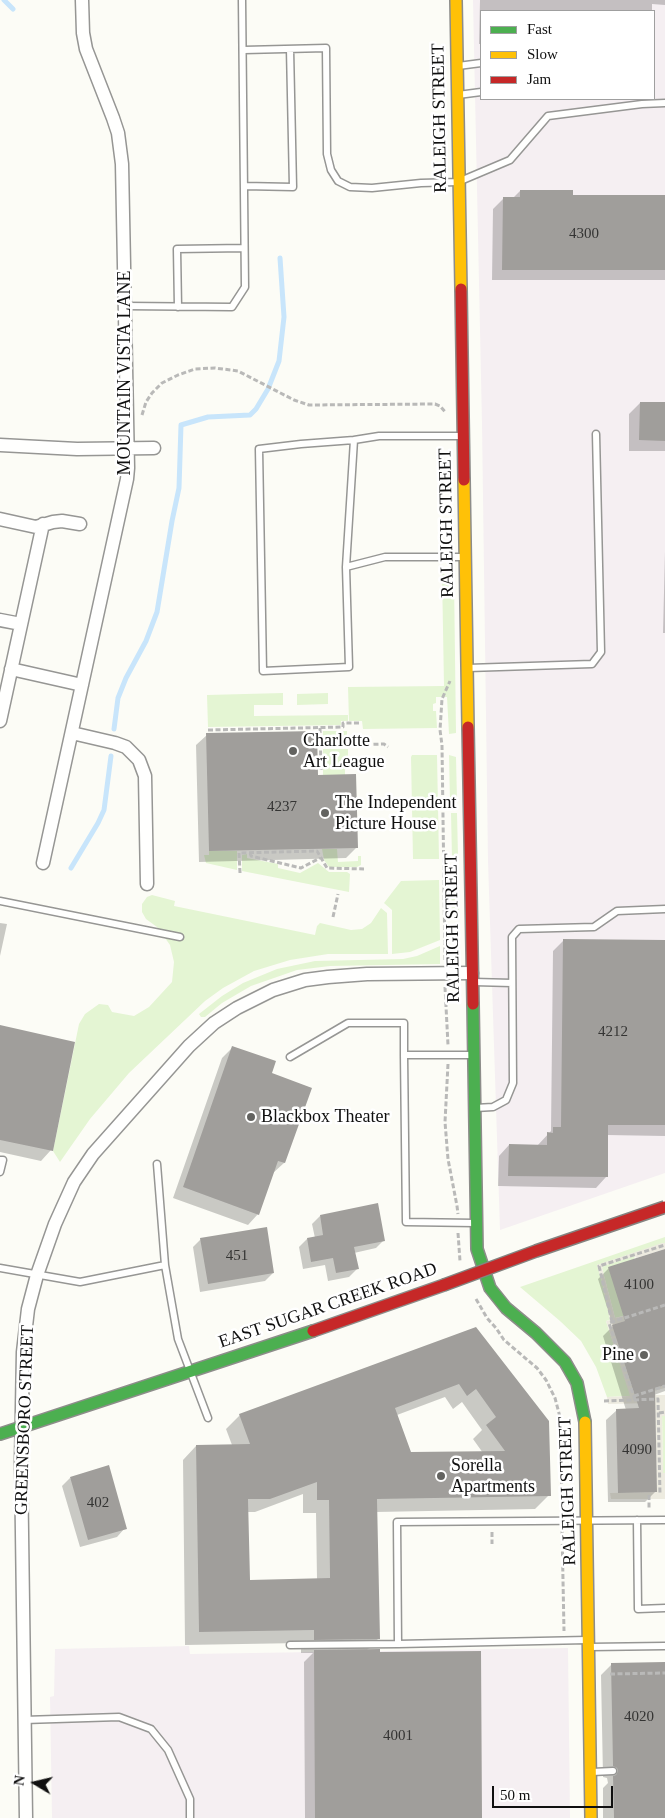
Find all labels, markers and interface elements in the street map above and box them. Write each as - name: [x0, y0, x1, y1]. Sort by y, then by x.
- legend: [480, 10, 655, 100]
- text: Fast: [527, 21, 552, 37]
- street label: RALEIGH STREET: [428, 43, 452, 193]
- text: Slow: [527, 46, 558, 62]
- text: Jam: [527, 71, 551, 87]
- house number: 4300: [569, 225, 599, 243]
- street label: MOUNTAIN VISTA LANE: [114, 270, 136, 476]
- street label: RALEIGH STREET: [435, 448, 459, 598]
- place label: Charlotte Art League: [303, 730, 384, 772]
- marker: Charlotte Art League: [287, 745, 299, 757]
- place label: The Independent Picture House: [335, 792, 456, 834]
- house number: 4237: [267, 798, 297, 816]
- marker: The Independent Picture House: [319, 807, 331, 819]
- street label: RALEIGH STREET: [441, 853, 465, 1003]
- house number: 4212: [598, 1023, 628, 1041]
- place label: Blackbox Theater: [261, 1106, 389, 1128]
- marker: Blackbox Theater: [245, 1111, 257, 1123]
- house number: 451: [226, 1247, 248, 1265]
- street label: EAST SUGAR CREEK ROAD: [216, 1258, 440, 1354]
- house number: 4100: [624, 1276, 654, 1294]
- street label: GREENSBORO STREET: [11, 1324, 39, 1516]
- place label: Pine: [602, 1344, 634, 1366]
- marker: Pine: [638, 1349, 650, 1361]
- street label: RALEIGH STREET: [555, 1416, 581, 1566]
- house number: 4090: [622, 1441, 652, 1459]
- place label: Sorella Apartments: [451, 1455, 535, 1498]
- marker: Sorella Apartments: [435, 1470, 447, 1482]
- house number: 402: [87, 1494, 109, 1512]
- house number: 4020: [624, 1708, 654, 1726]
- house number: 4001: [383, 1727, 413, 1745]
- north arrow: [10, 1758, 60, 1808]
- text: N: [11, 1774, 28, 1787]
- scale bar: [495, 1776, 616, 1808]
- text: 50 m: [500, 1787, 530, 1803]

